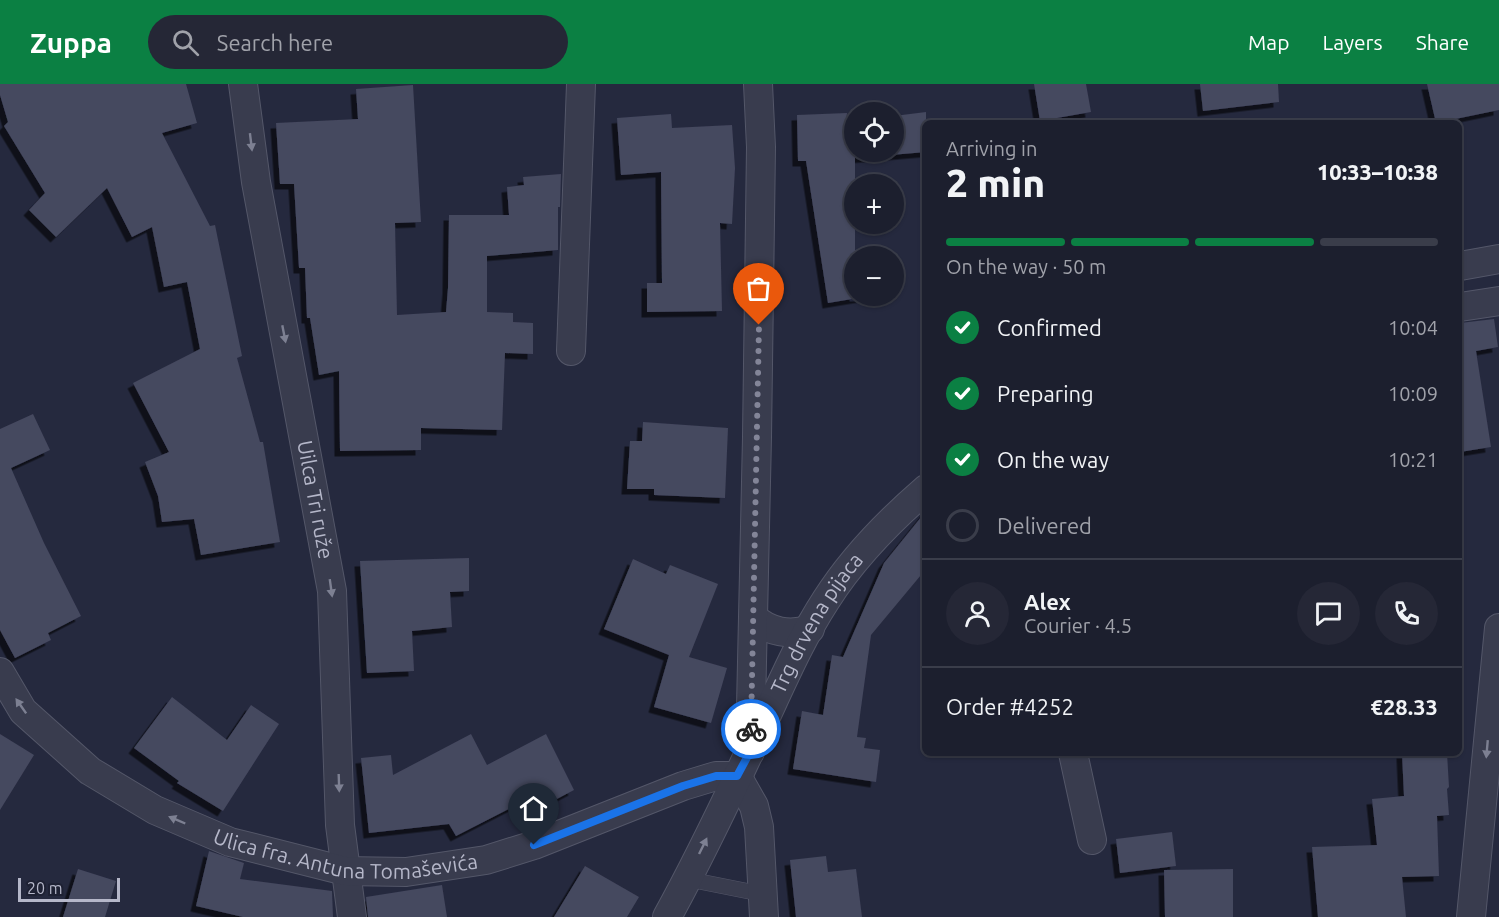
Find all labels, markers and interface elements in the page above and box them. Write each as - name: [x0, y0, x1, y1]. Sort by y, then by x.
- search box: [148, 15, 568, 69]
- icon: search: [169, 26, 202, 59]
- text: Zuppa: [30, 27, 112, 58]
- text: Search here: [217, 30, 333, 55]
- text: Map: [1248, 30, 1289, 54]
- text: Layers: [1322, 30, 1383, 54]
- text: Share: [1416, 30, 1469, 54]
- map controls: [844, 102, 904, 306]
- button: locate: [844, 102, 904, 162]
- one-way arrow: [246, 133, 255, 152]
- text: Arriving in: [946, 137, 1037, 160]
- text: 10:33–10:38: [1317, 159, 1438, 184]
- text: 2 min: [946, 161, 1045, 204]
- button: +: [844, 174, 904, 234]
- button: −: [844, 246, 904, 306]
- text: On the way · 50 m: [946, 255, 1106, 278]
- pin: [733, 263, 784, 325]
- icon: bag: [742, 272, 775, 305]
- icon: check: [946, 311, 979, 344]
- text: Confirmed: [997, 315, 1102, 340]
- text: 10:04: [1388, 316, 1438, 339]
- one-way arrow: [280, 325, 289, 344]
- icon: check: [946, 377, 979, 410]
- text: Preparing: [997, 381, 1094, 406]
- text: 10:09: [1388, 382, 1438, 405]
- street label: Uilca Tri ruže: [293, 438, 339, 561]
- icon: check: [946, 443, 979, 476]
- text: On the way: [997, 447, 1109, 472]
- text: 10:21: [1388, 448, 1438, 471]
- text: Delivered: [997, 513, 1092, 538]
- street label: Trg drvena pijaca: [765, 548, 867, 697]
- one-way arrow: [326, 578, 335, 597]
- button: person: [946, 582, 1009, 645]
- button: chat: [1297, 582, 1360, 645]
- button: phone: [1375, 582, 1438, 645]
- text: Alex: [1024, 589, 1071, 614]
- text: Courier · 4.5: [1024, 614, 1132, 637]
- text: Order #4252: [946, 694, 1074, 719]
- text: €28.33: [1371, 694, 1438, 719]
- one-way arrow: [15, 699, 27, 715]
- courier: [721, 699, 781, 759]
- icon: bike: [735, 713, 768, 746]
- one-way arrow: [1482, 739, 1492, 758]
- one-way arrow: [334, 773, 343, 792]
- pin: [508, 783, 559, 845]
- icon: home: [517, 792, 550, 825]
- one-way arrow: [168, 815, 186, 825]
- street label: Ulica fra. Antuna Tomaševića: [210, 823, 479, 883]
- one-way arrow: [699, 838, 708, 855]
- scale bar: [18, 875, 120, 902]
- text: 20 m: [27, 879, 63, 897]

